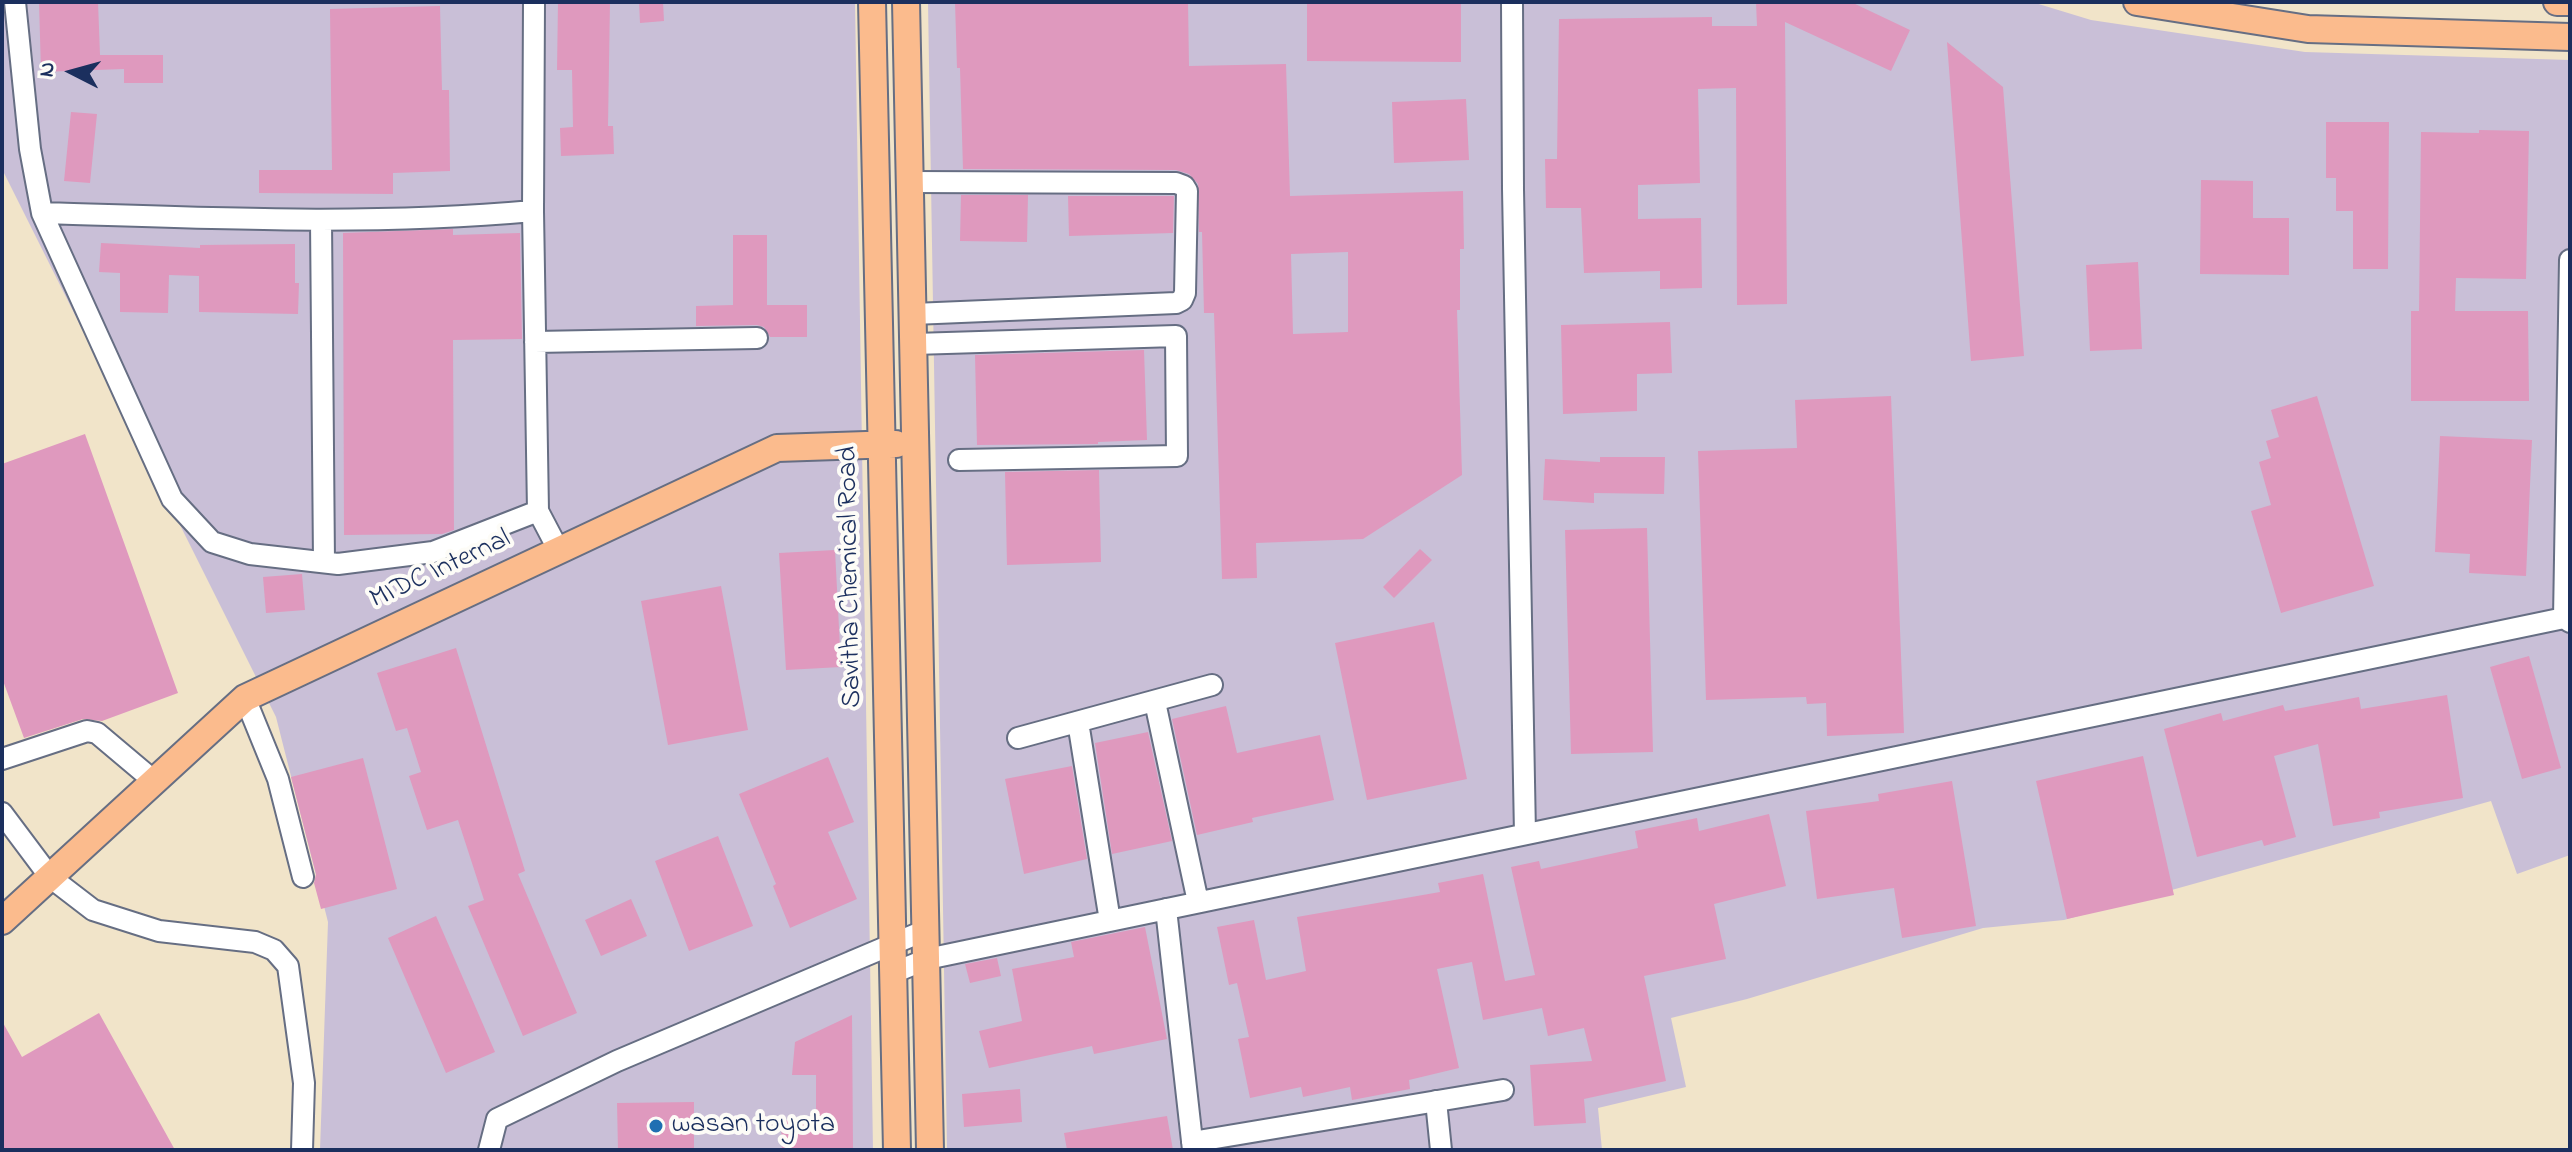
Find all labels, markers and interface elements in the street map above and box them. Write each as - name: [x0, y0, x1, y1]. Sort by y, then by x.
- north arrow: [32, 32, 112, 112]
- text: N: [31, 60, 65, 79]
- street label: Savitha Chemical Road: [833, 446, 871, 708]
- street label: MIDC Internal: [365, 524, 517, 618]
- place label: wasan toyota: [672, 1109, 835, 1143]
- marker: wasan toyota: [647, 1117, 665, 1135]

